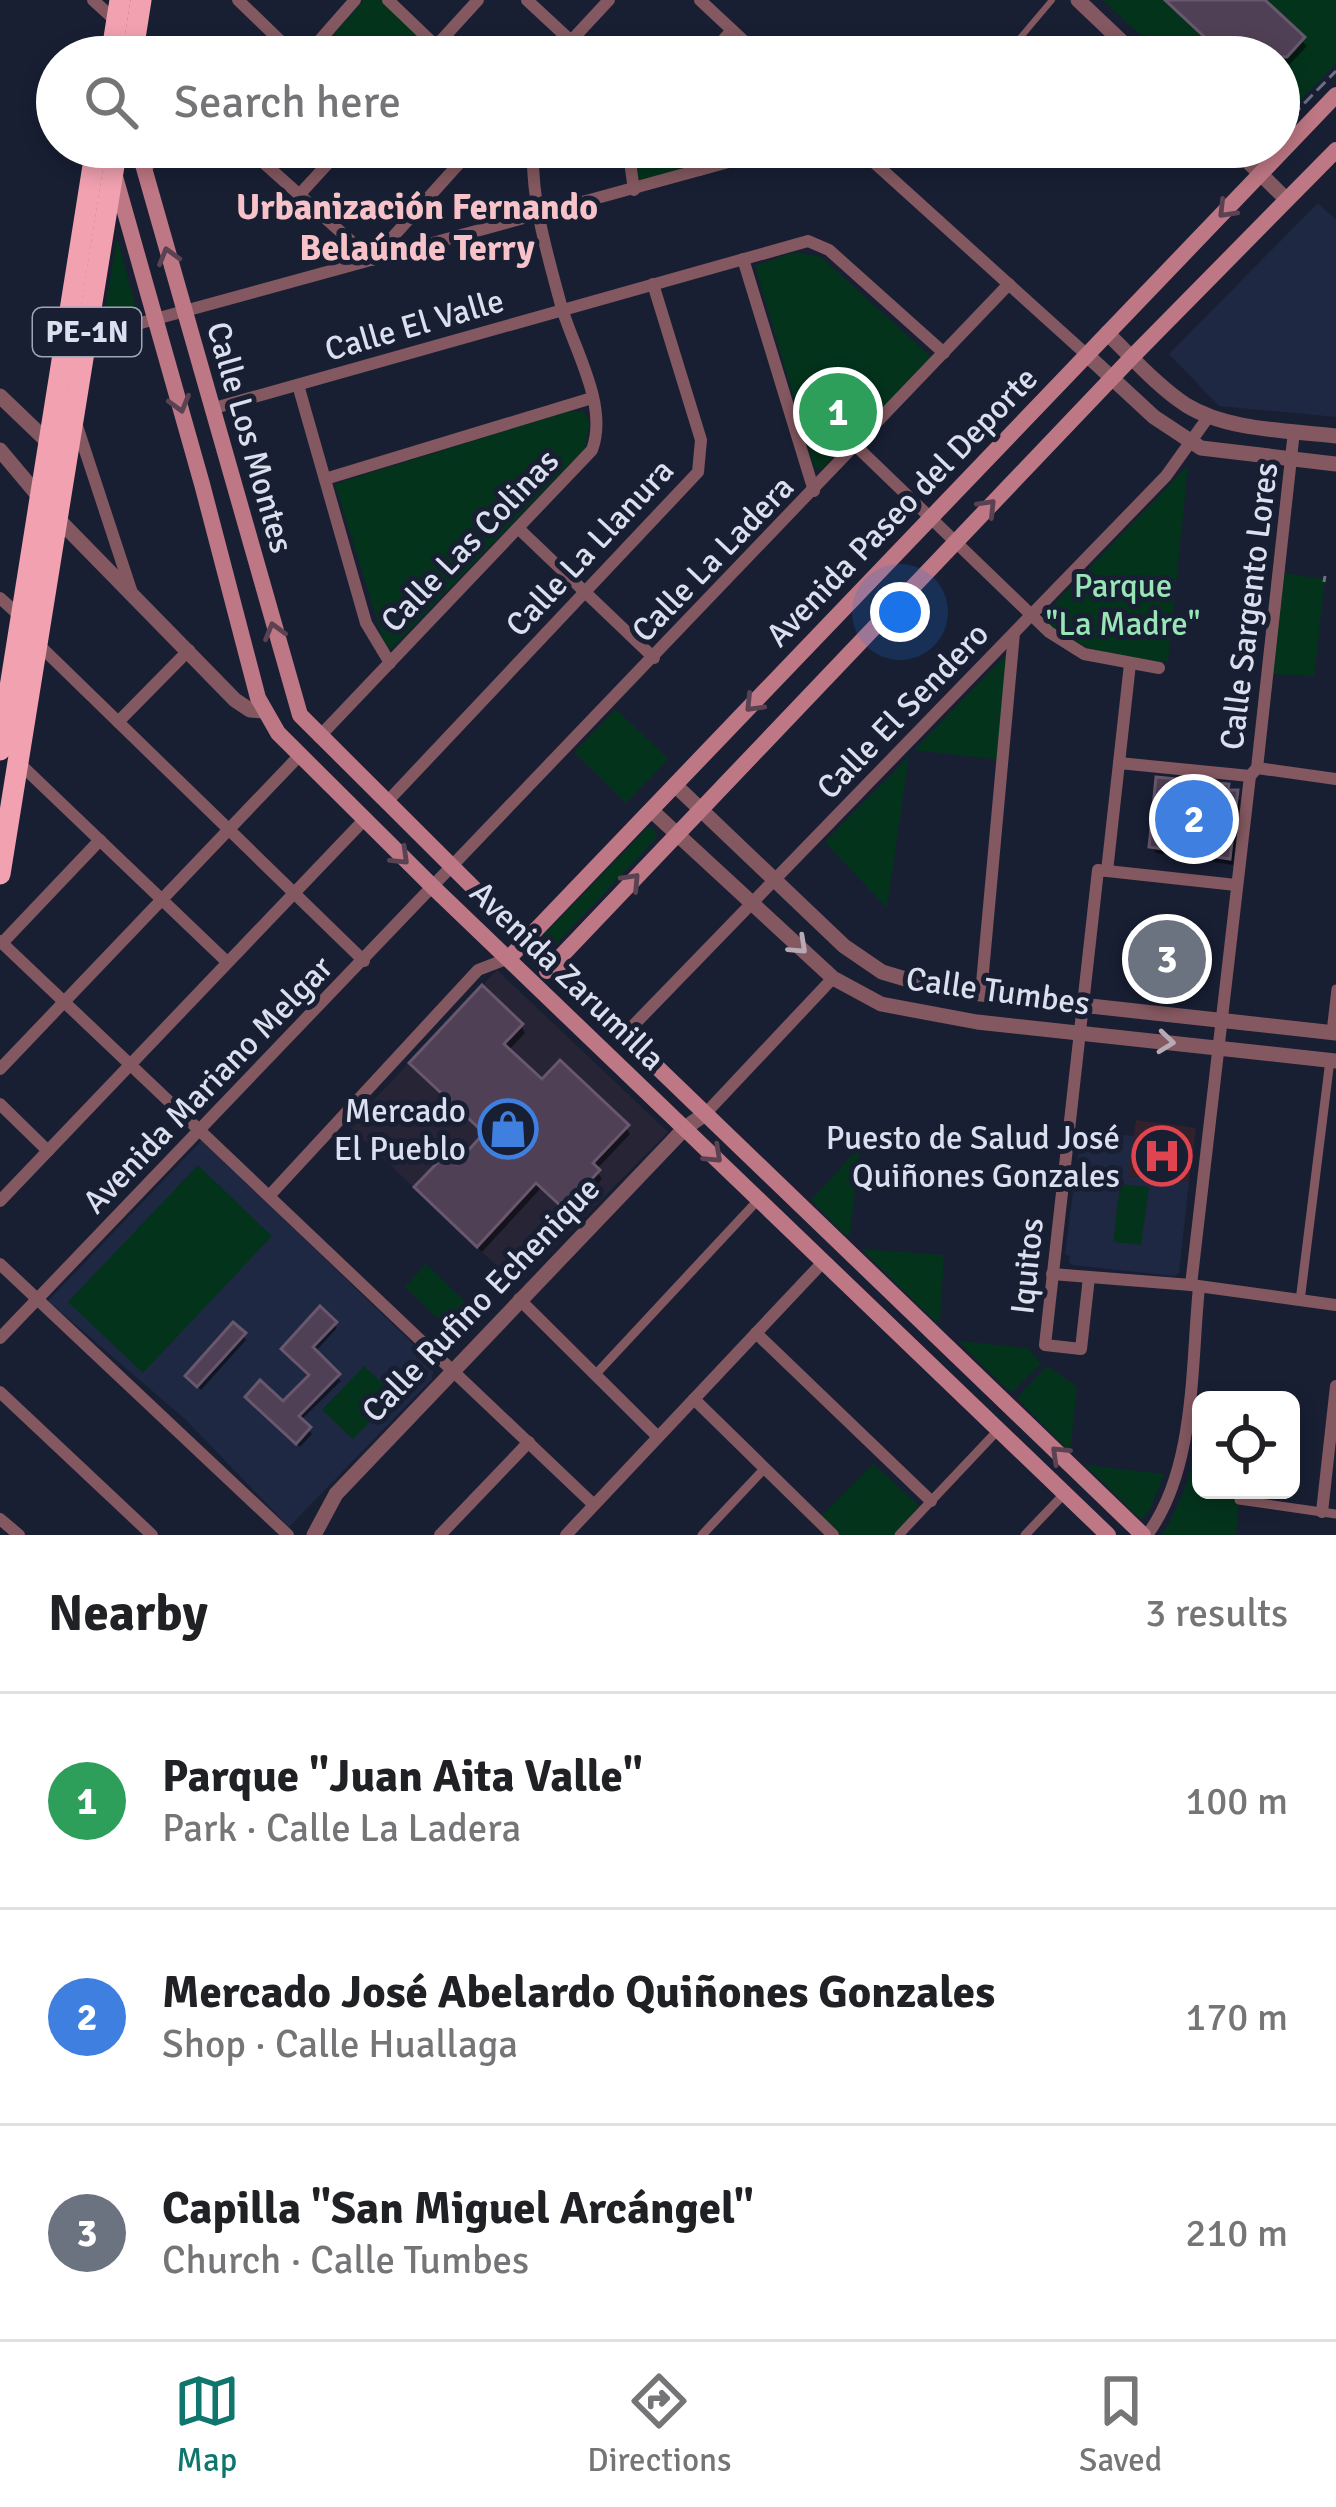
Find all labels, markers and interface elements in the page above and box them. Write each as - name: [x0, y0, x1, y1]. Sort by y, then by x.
- search box: [36, 36, 1300, 168]
- icon: search: [78, 69, 144, 135]
- text: Search here: [174, 75, 401, 130]
- district label: Urbanización Fernando Belaúnde Terry: [236, 185, 598, 271]
- one-way arrow: [1218, 196, 1240, 218]
- one-way arrow: [158, 246, 183, 267]
- street label: Calle El Valle: [320, 280, 509, 371]
- road number: PE-1N: [33, 308, 141, 356]
- street label: Calle Los Montes: [197, 317, 302, 558]
- street label: Avenida Paseo del Deporte: [758, 359, 1047, 656]
- pin: 1: [799, 367, 877, 457]
- one-way arrow: [166, 393, 191, 414]
- street label: Calle Las Colinas: [372, 441, 568, 641]
- street label: Calle La Llanura: [497, 451, 683, 645]
- street label: Calle Sargento Lores: [1212, 460, 1287, 752]
- street label: Calle La Ladera: [623, 467, 803, 651]
- one-way arrow: [974, 499, 996, 521]
- park label: Parque "La Madre": [1045, 566, 1201, 645]
- your location: [870, 582, 930, 642]
- street label: Calle El Sendero: [808, 614, 998, 808]
- one-way arrow: [264, 621, 289, 642]
- one-way arrow: [745, 690, 767, 712]
- pin: 2: [1155, 774, 1233, 864]
- one-way arrow: [387, 842, 409, 864]
- street label: Avenida Zarumilla: [461, 873, 673, 1079]
- one-way arrow: [618, 873, 640, 894]
- pin: 3: [1128, 914, 1206, 1004]
- one-way arrow: [785, 932, 806, 953]
- street label: Avenida Mariano Melgar: [74, 948, 342, 1222]
- street label: Calle Tumbes: [903, 958, 1092, 1025]
- one-way arrow: [1157, 1028, 1176, 1054]
- place label: Mercado El Pueblo: [334, 1091, 466, 1170]
- shop icon: Mercado El Pueblo: [477, 1098, 539, 1160]
- place label: Puesto de Salud José Quiñones Gonzales: [826, 1118, 1120, 1197]
- hospital icon: Puesto de Salud José Quiñones Gonzales: [1131, 1125, 1193, 1187]
- one-way arrow: [700, 1141, 721, 1162]
- street label: Calle Rufino Echenique: [353, 1169, 609, 1431]
- street label: Iquitos: [1002, 1216, 1053, 1316]
- map controls: [1192, 1391, 1300, 1499]
- button: locate: [1192, 1391, 1300, 1499]
- one-way arrow: [1051, 1446, 1073, 1468]
- text: Nearby: [48, 1582, 208, 1645]
- text: 3 results: [1145, 1589, 1288, 1637]
- text: Parque "Juan Aita Valle": [162, 1749, 643, 1804]
- text: 1: [76, 1777, 98, 1825]
- text: 100 m: [1185, 1777, 1288, 1825]
- text: Park · Calle La Ladera: [162, 1804, 521, 1852]
- text: Mercado José Abelardo Quiñones Gonzales: [162, 1965, 995, 2020]
- text: 2: [76, 1993, 98, 2041]
- text: 170 m: [1185, 1993, 1288, 2041]
- text: Shop · Calle Huallaga: [162, 2020, 518, 2068]
- text: Capilla "San Miguel Arcángel": [162, 2181, 754, 2236]
- text: 3: [76, 2209, 98, 2257]
- text: 210 m: [1185, 2209, 1288, 2257]
- text: Church · Calle Tumbes: [162, 2236, 529, 2284]
- tab: Map: [174, 2368, 240, 2481]
- tab: Directions: [587, 2368, 732, 2481]
- tab: Saved: [1079, 2368, 1162, 2481]

